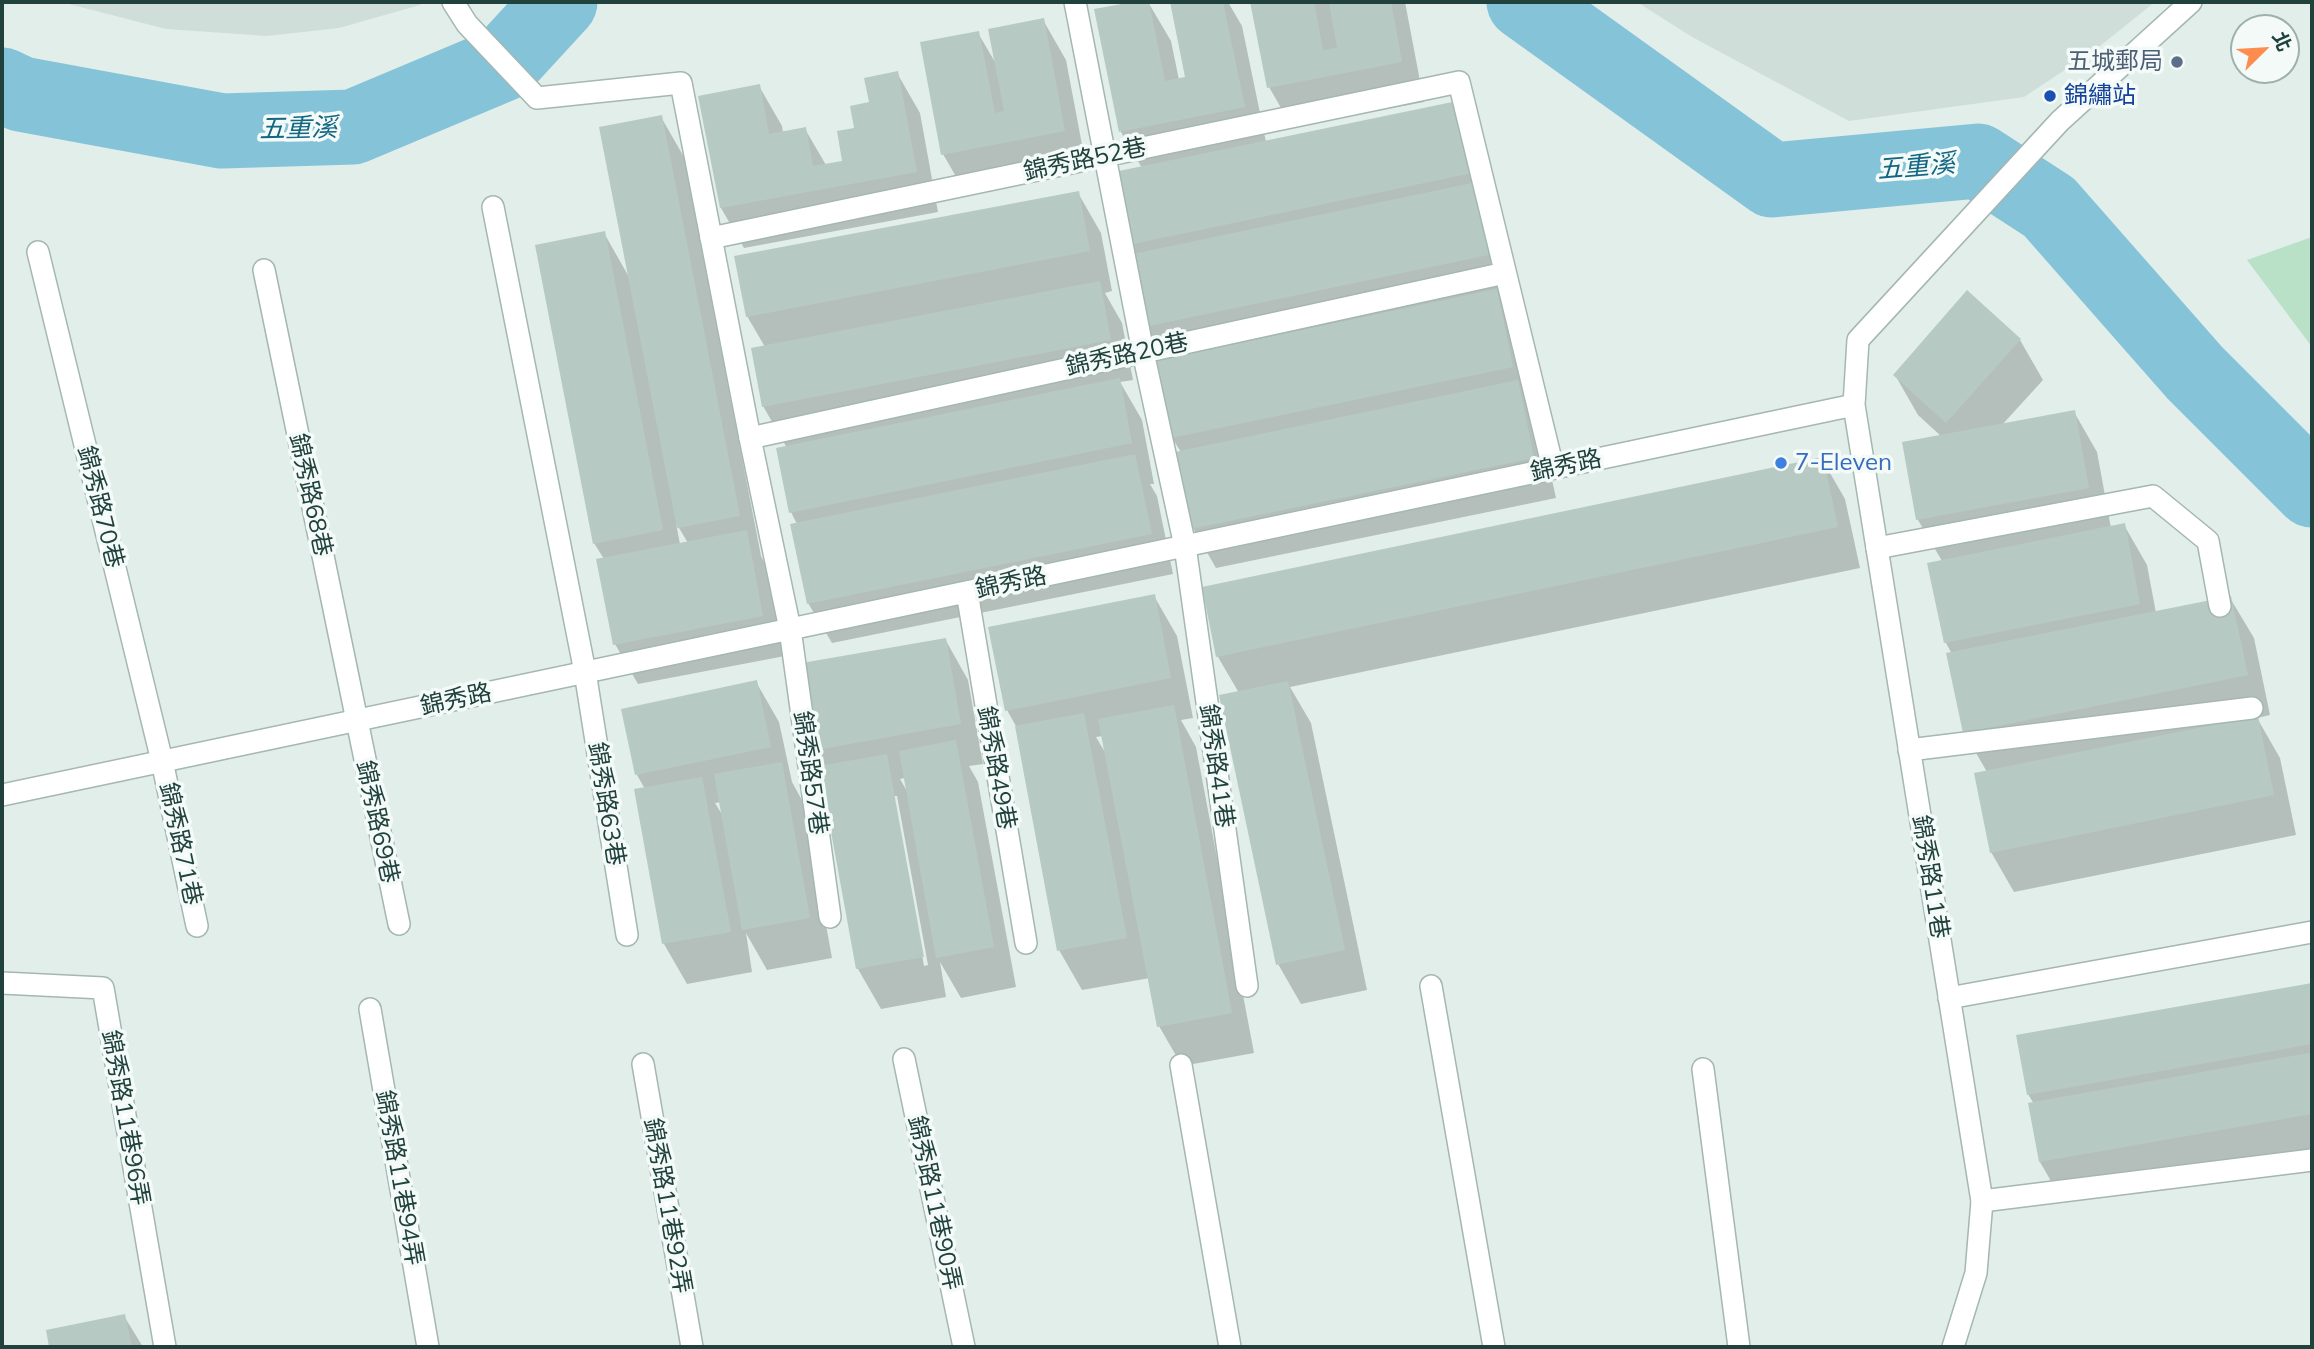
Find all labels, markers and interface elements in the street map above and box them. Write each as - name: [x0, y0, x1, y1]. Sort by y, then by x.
- north arrow: [2230, 14, 2300, 84]
- text: 北: [2268, 28, 2297, 55]
- place label: 五城郵局: [2067, 48, 2163, 76]
- marker: 五城郵局: [2169, 54, 2185, 70]
- place label: 錦繡站: [2064, 82, 2136, 110]
- marker: 錦繡站: [2042, 88, 2058, 104]
- water label: 五重溪: [259, 113, 337, 145]
- street label: 錦秀路52巷: [1021, 133, 1149, 187]
- water label: 五重溪: [1876, 148, 1956, 186]
- street label: 錦秀路20巷: [1063, 328, 1191, 382]
- street label: 錦秀路68巷: [283, 431, 337, 559]
- street label: 錦秀路70巷: [71, 443, 129, 571]
- street label: 錦秀路: [1528, 444, 1604, 488]
- place label: 7-Eleven: [1795, 449, 1892, 477]
- marker: 7-Eleven: [1773, 455, 1789, 471]
- street label: 錦秀路: [973, 561, 1049, 605]
- street label: 錦秀路: [418, 678, 494, 722]
- street label: 錦秀路41巷: [1193, 702, 1239, 830]
- street label: 錦秀路49巷: [971, 704, 1021, 832]
- street label: 錦秀路57巷: [787, 709, 833, 837]
- street label: 錦秀路63巷: [582, 740, 630, 868]
- street label: 錦秀路69巷: [350, 758, 404, 886]
- street label: 錦秀路71巷: [153, 780, 207, 908]
- street label: 錦秀路11巷: [1906, 813, 1954, 941]
- street label: 錦秀路11巷96弄: [95, 1028, 155, 1208]
- street label: 錦秀路11巷94弄: [369, 1088, 429, 1268]
- street label: 錦秀路11巷90弄: [901, 1113, 967, 1293]
- street label: 錦秀路11巷92弄: [637, 1116, 697, 1296]

